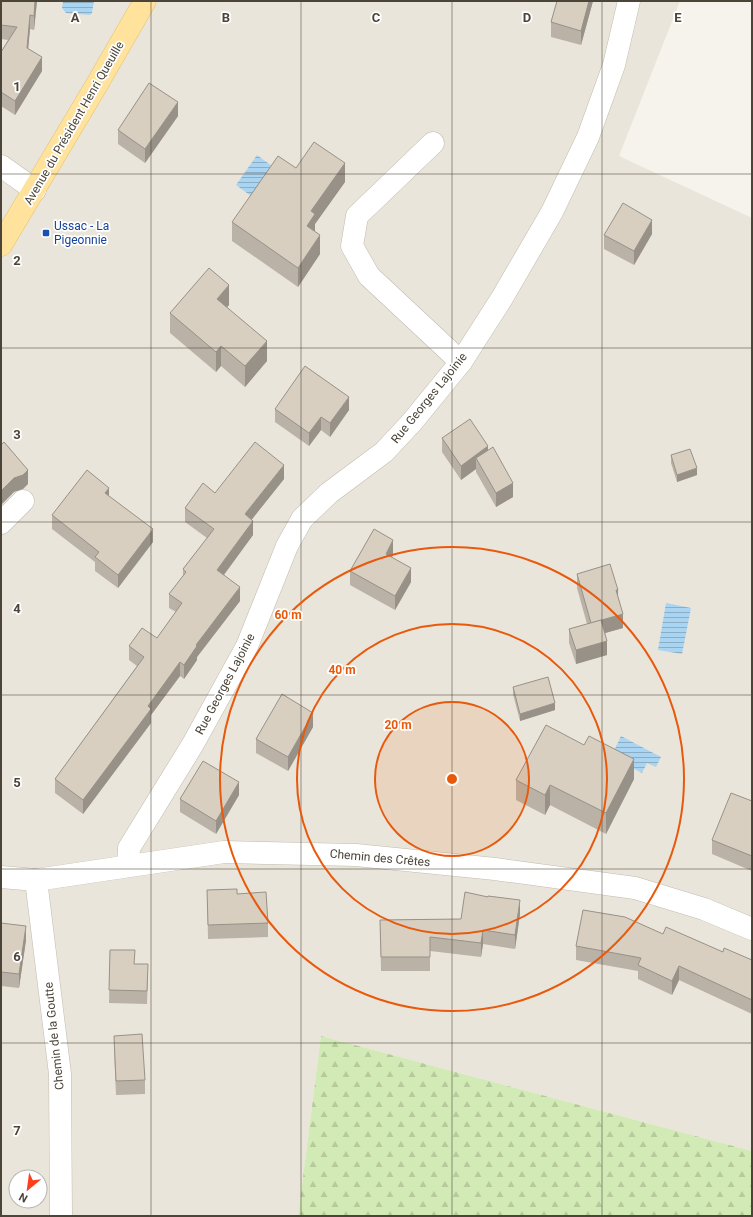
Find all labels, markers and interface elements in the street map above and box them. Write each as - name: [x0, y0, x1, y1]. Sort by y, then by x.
- text: A: [71, 10, 80, 25]
- text: B: [222, 10, 230, 25]
- text: C: [372, 10, 381, 25]
- text: D: [523, 10, 531, 25]
- text: E: [674, 10, 682, 25]
- street label: Avenue du Président Henri Queuille: [21, 39, 127, 207]
- text: 1: [13, 79, 21, 94]
- place label: Ussac - La Pigeonnie: [54, 219, 109, 247]
- marker: Ussac - La Pigeonnie: [41, 228, 51, 238]
- text: 2: [13, 253, 21, 268]
- street label: Rue Georges Lajoinie: [388, 350, 470, 446]
- text: 3: [13, 427, 21, 442]
- text: 4: [13, 601, 21, 616]
- text: 60 m: [274, 608, 302, 622]
- street label: Rue Georges Lajoinie: [192, 631, 258, 737]
- text: 40 m: [328, 663, 356, 677]
- text: 20 m: [384, 718, 412, 732]
- centre of rings: [445, 772, 459, 786]
- text: 5: [13, 775, 21, 790]
- street label: Chemin des Crêtes: [329, 847, 431, 869]
- text: 6: [13, 949, 21, 964]
- street label: Chemin de la Goutte: [41, 981, 67, 1091]
- text: 7: [13, 1123, 21, 1138]
- north arrow: [8, 1169, 48, 1209]
- text: N: [17, 1190, 30, 1205]

